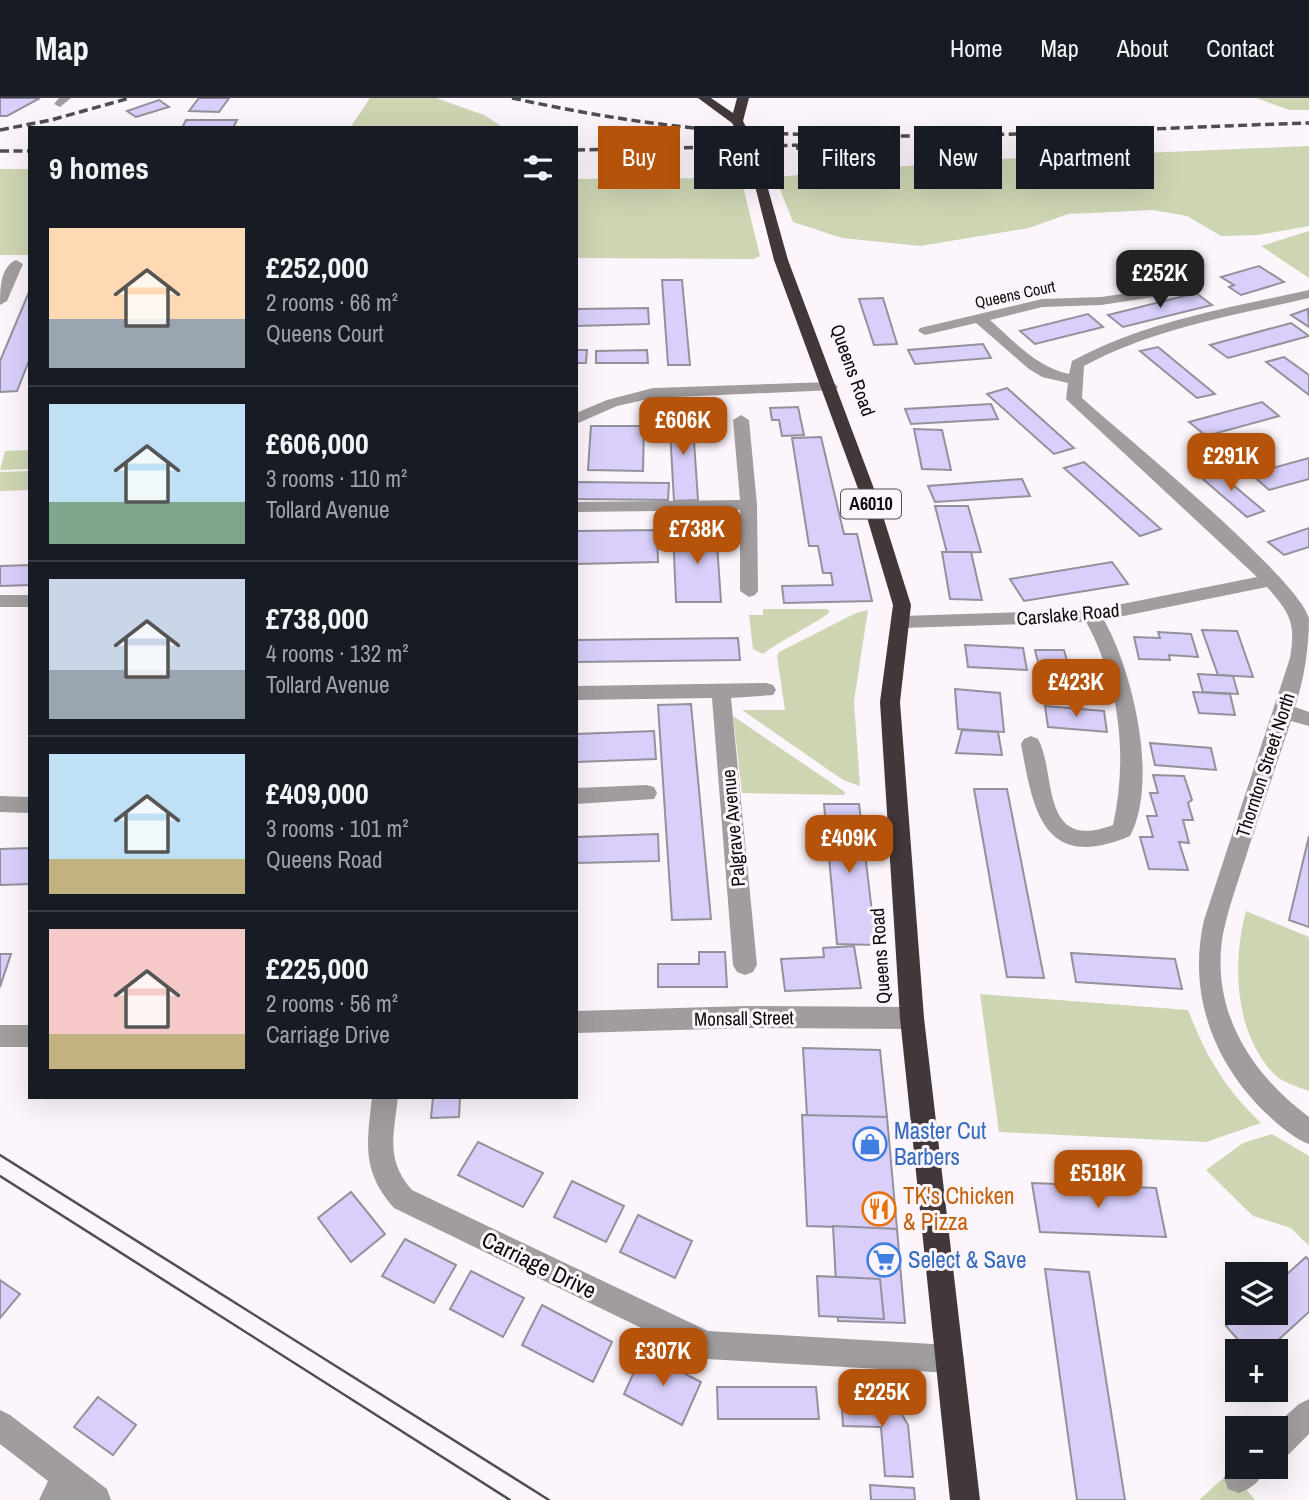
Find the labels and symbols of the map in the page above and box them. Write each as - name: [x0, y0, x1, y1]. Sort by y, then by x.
- pin: £252K: [1111, 250, 1209, 310]
- street label: Queens Court: [973, 275, 1058, 313]
- street label: Queens Road: [824, 320, 882, 420]
- pin: £606K: [634, 398, 732, 457]
- pin: £291K: [1182, 434, 1280, 493]
- road number: A6010: [841, 490, 901, 518]
- pin: £738K: [648, 506, 746, 566]
- street label: Carslake Road: [1016, 597, 1120, 631]
- pin: £423K: [1027, 660, 1125, 719]
- street label: Thornton Street North: [1229, 689, 1301, 841]
- street label: Palgrave Avenue: [715, 768, 751, 888]
- pin: £409K: [800, 816, 898, 875]
- street label: Queens Road: [864, 907, 896, 1005]
- street label: Monsall Street: [694, 1004, 795, 1032]
- place label: Master Cut Barbers: [894, 1115, 986, 1172]
- shop icon: Master Cut Barbers: [851, 1125, 889, 1163]
- pin: £518K: [1049, 1150, 1147, 1210]
- place label: TK's Chicken & Pizza: [903, 1180, 1015, 1237]
- restaurant icon: TK's Chicken & Pizza: [860, 1190, 898, 1228]
- street label: Carriage Drive: [477, 1224, 602, 1306]
- supermarket icon: Select & Save: [865, 1241, 903, 1279]
- place label: Select & Save: [908, 1244, 1026, 1275]
- pin: £307K: [614, 1328, 712, 1388]
- pin: £225K: [833, 1370, 931, 1429]

